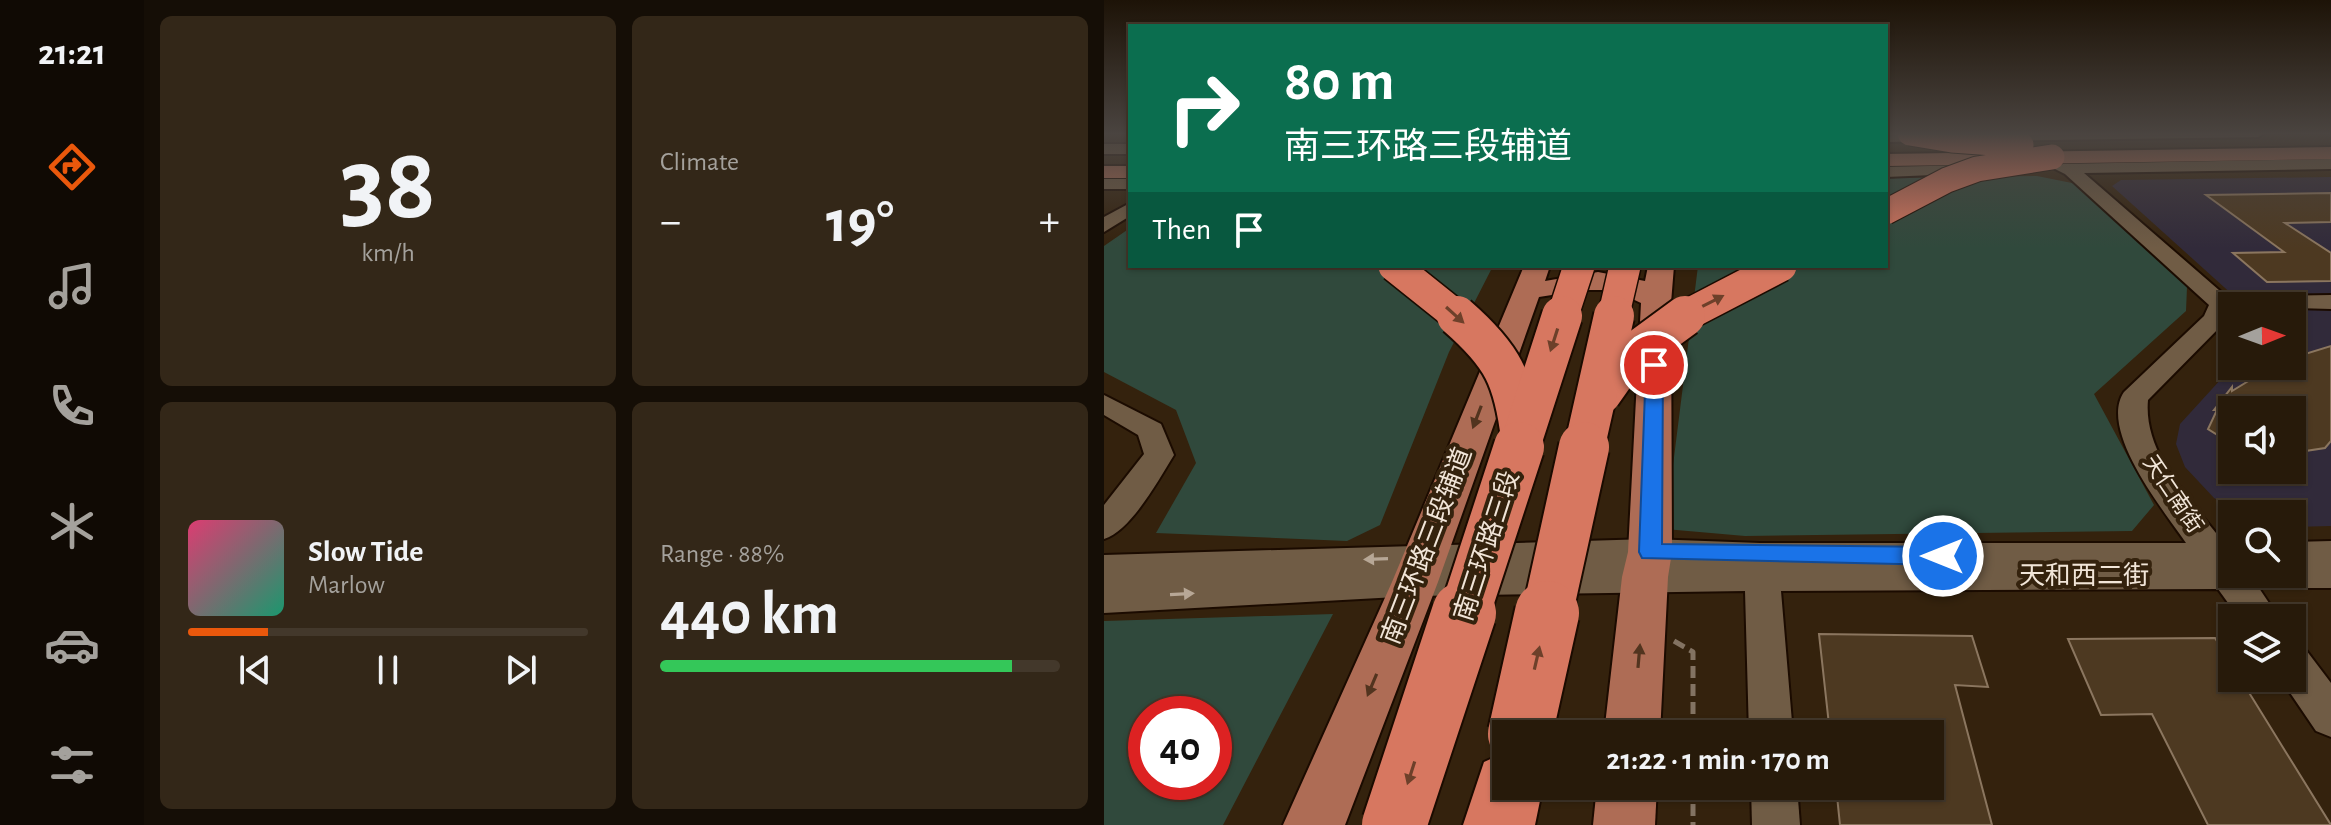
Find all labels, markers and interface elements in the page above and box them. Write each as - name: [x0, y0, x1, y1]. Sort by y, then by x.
- text: 21:21: [38, 35, 106, 71]
- text: 80 m: [1284, 54, 1394, 110]
- icon: right: [1152, 56, 1256, 160]
- text: 南三环路三段辅道: [1284, 129, 1572, 165]
- text: 38: [340, 134, 436, 238]
- icon: directions: [44, 139, 100, 195]
- text: Climate: [660, 149, 739, 175]
- text: 19°: [826, 193, 894, 253]
- text: −: [660, 200, 681, 244]
- text: +: [1039, 200, 1060, 244]
- icon: arrive: [1227, 208, 1271, 252]
- text: Then: [1152, 215, 1211, 245]
- text: km/h: [361, 240, 415, 266]
- icon: music: [44, 258, 100, 314]
- north arrow: [2218, 292, 2306, 380]
- map controls: [2218, 292, 2306, 692]
- one-way arrow: [1702, 294, 1725, 307]
- one-way arrow: [1446, 305, 1465, 323]
- one-way arrow: [1548, 328, 1560, 352]
- pin: [1620, 331, 1688, 399]
- icon: arrive: [1632, 343, 1676, 387]
- icon: phone: [44, 378, 100, 434]
- button: sound: [2218, 396, 2306, 484]
- one-way arrow: [1470, 405, 1483, 429]
- street label: 南三环路三段辅道: [1376, 444, 1476, 648]
- street label: 天仁南街: [2139, 451, 2208, 537]
- street label: 南三环路三段: [1449, 467, 1523, 624]
- icon: climate: [44, 498, 100, 554]
- button: search: [2218, 500, 2306, 588]
- position arrow: [1901, 514, 1985, 598]
- text: Slow Tide: [308, 537, 423, 567]
- text: Range · 88%: [660, 541, 784, 567]
- one-way arrow: [1363, 553, 1388, 566]
- street label: 天和西二街: [2019, 562, 2149, 589]
- text: Marlow: [308, 572, 385, 598]
- text: 440 km: [660, 585, 839, 645]
- one-way arrow: [1170, 587, 1195, 600]
- button: layers: [2218, 604, 2306, 692]
- icon: car: [44, 617, 100, 673]
- one-way arrow: [1633, 643, 1646, 668]
- one-way arrow: [1531, 645, 1544, 670]
- icon: previous: [233, 648, 277, 692]
- icon: pause: [366, 648, 410, 692]
- icon: next: [499, 648, 543, 692]
- one-way arrow: [1366, 673, 1379, 697]
- speed limit sign: 40: [1128, 696, 1232, 800]
- icon: filters: [44, 737, 100, 793]
- text: 21:22 · 1 min · 170 m: [1606, 745, 1830, 775]
- one-way arrow: [1405, 761, 1417, 785]

